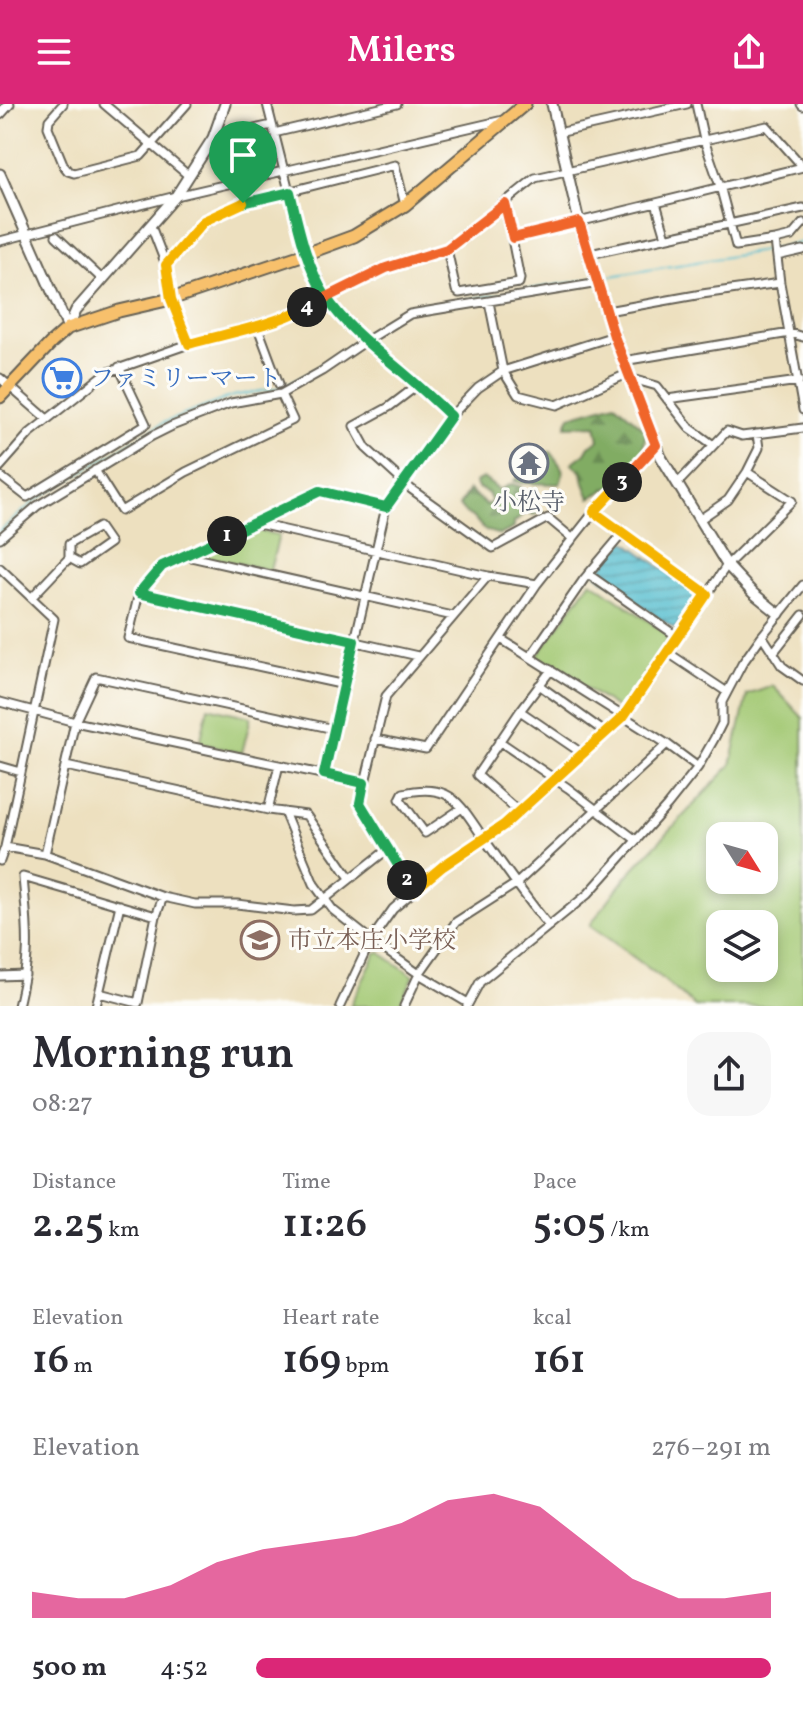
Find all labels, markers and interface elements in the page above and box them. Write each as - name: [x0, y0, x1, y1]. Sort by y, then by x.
- text: Milers: [347, 27, 456, 77]
- icon: menu: [32, 30, 76, 74]
- icon: share: [727, 30, 771, 74]
- pin: [209, 121, 277, 203]
- icon: arrive: [221, 133, 265, 177]
- pin: 4: [287, 287, 327, 327]
- text: 4: [300, 291, 314, 322]
- supermarket icon: ファミリーマート: [41, 357, 83, 399]
- place label: ファミリーマート: [90, 363, 282, 397]
- temple icon: 小松寺: [508, 442, 550, 484]
- pin: 3: [602, 462, 642, 502]
- text: 3: [616, 466, 628, 497]
- place label: 小松寺: [493, 487, 565, 521]
- pin: 1: [207, 516, 247, 556]
- text: 1: [223, 520, 231, 551]
- north arrow: [706, 822, 778, 894]
- map controls: [706, 822, 778, 982]
- pin: 2: [387, 860, 427, 900]
- text: 2: [401, 864, 413, 895]
- button: layers: [706, 910, 778, 982]
- school or university icon: 市立本庄小学校: [239, 919, 281, 961]
- place label: 市立本庄小学校: [288, 925, 456, 959]
- text: Morning run: [32, 1025, 294, 1086]
- button: share: [687, 1032, 771, 1116]
- text: 08:27: [32, 1086, 93, 1122]
- text: Distance: [32, 1167, 116, 1198]
- text: Time: [282, 1167, 331, 1198]
- text: Pace: [533, 1167, 577, 1198]
- text: 2.25: [32, 1198, 104, 1254]
- text: 11:26: [282, 1198, 367, 1254]
- text: 5:05: [533, 1198, 606, 1254]
- text: km: [104, 1215, 140, 1246]
- text: /km: [606, 1215, 650, 1246]
- text: Elevation: [32, 1303, 123, 1334]
- text: Heart rate: [282, 1303, 379, 1334]
- text: kcal: [533, 1303, 572, 1334]
- text: 16: [32, 1334, 69, 1390]
- text: 169: [282, 1334, 341, 1390]
- text: 161: [533, 1334, 586, 1390]
- text: m: [69, 1351, 93, 1382]
- text: bpm: [341, 1351, 390, 1382]
- text: Elevation: [32, 1430, 140, 1466]
- text: 276–291 m: [651, 1430, 771, 1466]
- text: 500 m: [32, 1650, 107, 1686]
- text: 4:52: [160, 1650, 208, 1686]

